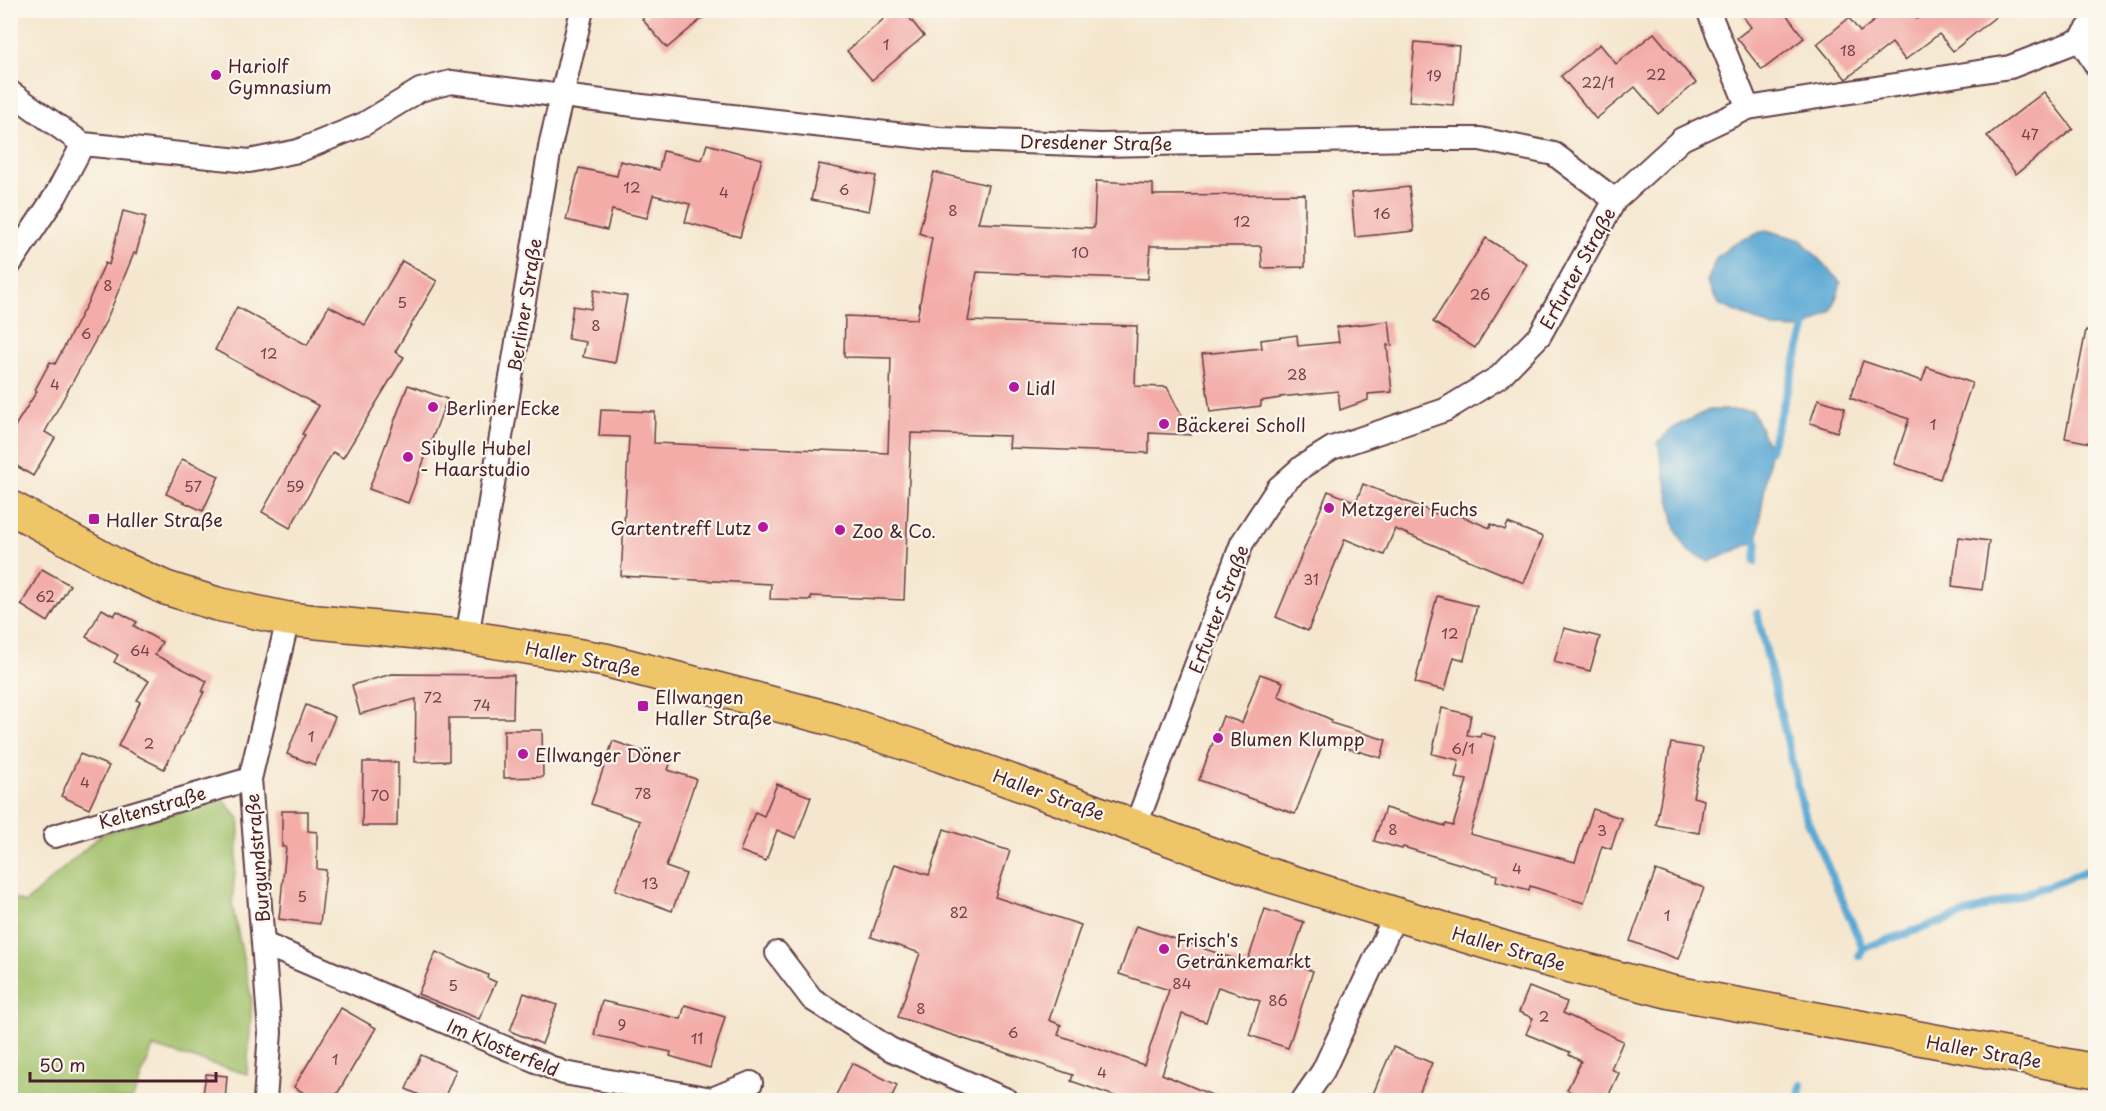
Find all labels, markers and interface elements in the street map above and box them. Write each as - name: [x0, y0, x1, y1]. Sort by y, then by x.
- house number: 1: [883, 32, 889, 55]
- house number: 18: [1840, 38, 1856, 61]
- place label: Hariolf Gymnasium: [228, 52, 332, 100]
- house number: 22: [1646, 62, 1666, 85]
- house number: 19: [1426, 63, 1442, 86]
- marker: Hariolf Gymnasium: [209, 68, 223, 82]
- house number: 22/1: [1581, 70, 1615, 93]
- house number: 47: [2021, 122, 2039, 145]
- street label: Dresdener Straße: [1020, 127, 1172, 157]
- house number: 12: [623, 175, 641, 198]
- house number: 6: [839, 177, 849, 200]
- house number: 4: [719, 180, 729, 203]
- house number: 8: [948, 198, 958, 221]
- house number: 16: [1373, 201, 1391, 224]
- street label: Erfurter Straße: [1532, 202, 1622, 334]
- house number: 12: [1233, 209, 1251, 232]
- street label: Berliner Straße: [500, 236, 548, 374]
- house number: 10: [1071, 240, 1089, 263]
- house number: 8: [103, 273, 113, 296]
- house number: 26: [1470, 282, 1490, 305]
- house number: 5: [397, 290, 407, 313]
- house number: 8: [591, 313, 601, 336]
- house number: 6: [81, 321, 91, 344]
- house number: 12: [260, 341, 278, 364]
- house number: 28: [1287, 362, 1307, 385]
- house number: 4: [50, 372, 60, 395]
- place label: Lidl: [1026, 374, 1056, 401]
- marker: Lidl: [1007, 380, 1021, 394]
- place label: Berliner Ecke: [445, 394, 560, 421]
- marker: Berliner Ecke: [426, 400, 440, 414]
- place label: Bäckerei Scholl: [1176, 411, 1306, 438]
- house number: 1: [1930, 412, 1936, 435]
- marker: Bäckerei Scholl: [1157, 417, 1171, 431]
- place label: Sibylle Hubel - Haarstudio: [420, 434, 531, 482]
- marker: Sibylle Hubel - Haarstudio: [401, 450, 415, 464]
- house number: 57: [184, 474, 202, 497]
- house number: 59: [286, 474, 304, 497]
- place label: Metzgerei Fuchs: [1341, 495, 1477, 522]
- marker: Metzgerei Fuchs: [1322, 501, 1336, 515]
- place label: Haller Straße: [106, 506, 223, 533]
- marker: Haller Straße: [87, 512, 101, 526]
- place label: Gartentreff Lutz: [610, 514, 751, 541]
- place label: Zoo & Co.: [852, 517, 936, 544]
- marker: Gartentreff Lutz: [756, 520, 770, 534]
- marker: Zoo & Co.: [833, 523, 847, 537]
- street label: Erfurter Straße: [1181, 541, 1255, 677]
- house number: 31: [1303, 567, 1319, 590]
- house number: 62: [35, 584, 55, 607]
- house number: 12: [1441, 621, 1459, 644]
- street label: Haller Straße: [523, 634, 643, 682]
- house number: 64: [130, 638, 150, 661]
- place label: Ellwangen Haller Straße: [655, 683, 772, 731]
- house number: 72: [424, 685, 442, 708]
- house number: 74: [473, 693, 491, 716]
- marker: Ellwangen Haller Straße: [636, 699, 650, 713]
- house number: 1: [308, 724, 314, 747]
- place label: Blumen Klumpp: [1230, 725, 1365, 752]
- house number: 2: [144, 731, 154, 754]
- marker: Blumen Klumpp: [1211, 731, 1225, 745]
- house number: 6/1: [1451, 736, 1475, 759]
- place label: Ellwanger Döner: [535, 741, 681, 768]
- marker: Ellwanger Döner: [516, 747, 530, 761]
- street label: Haller Straße: [990, 761, 1108, 827]
- house number: 4: [80, 770, 90, 793]
- street label: Keltenstraße: [95, 779, 209, 835]
- house number: 78: [634, 781, 652, 804]
- house number: 70: [370, 783, 390, 806]
- street label: Burgundstraße: [238, 792, 276, 924]
- house number: 8: [1388, 817, 1398, 840]
- house number: 3: [1597, 818, 1607, 841]
- house number: 4: [1512, 856, 1522, 879]
- house number: 13: [642, 871, 658, 894]
- house number: 5: [297, 884, 307, 907]
- house number: 82: [950, 900, 968, 923]
- house number: 1: [1664, 903, 1670, 926]
- street label: Haller Straße: [1449, 919, 1569, 977]
- place label: Frisch's Getränkemarkt: [1176, 926, 1311, 974]
- marker: Frisch's Getränkemarkt: [1157, 942, 1171, 956]
- house number: 84: [1172, 971, 1192, 994]
- house number: 5: [448, 973, 458, 996]
- house number: 86: [1268, 988, 1288, 1011]
- house number: 8: [916, 996, 926, 1019]
- house number: 2: [1539, 1004, 1549, 1027]
- street label: Im Klosterfeld: [443, 1011, 563, 1083]
- house number: 9: [618, 1012, 626, 1035]
- house number: 6: [1008, 1020, 1018, 1043]
- house number: 11: [691, 1026, 703, 1049]
- street label: Haller Straße: [1924, 1028, 2044, 1074]
- scale bar: [30, 1045, 216, 1083]
- house number: 1: [332, 1047, 338, 1070]
- text: 50 m: [39, 1051, 86, 1078]
- house number: 4: [1097, 1060, 1107, 1083]

